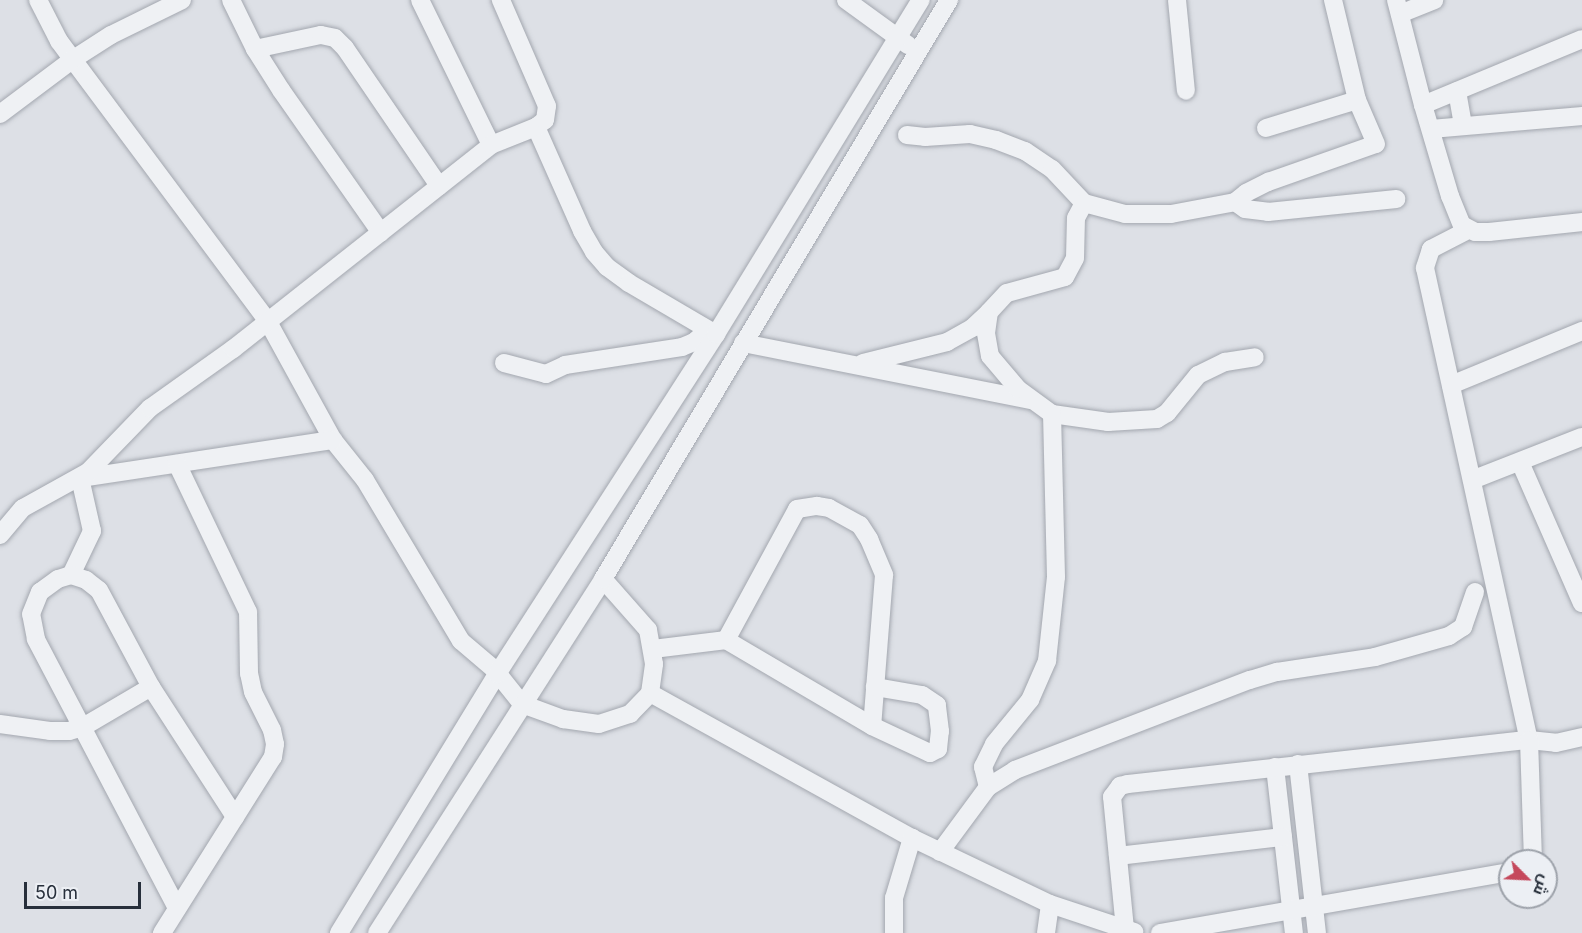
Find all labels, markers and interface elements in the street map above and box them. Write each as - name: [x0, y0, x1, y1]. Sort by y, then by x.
- north arrow: [1498, 849, 1558, 909]
- scale bar: [27, 870, 144, 908]
- text: ش: [1529, 872, 1556, 899]
- text: 50 m: [35, 882, 78, 903]

